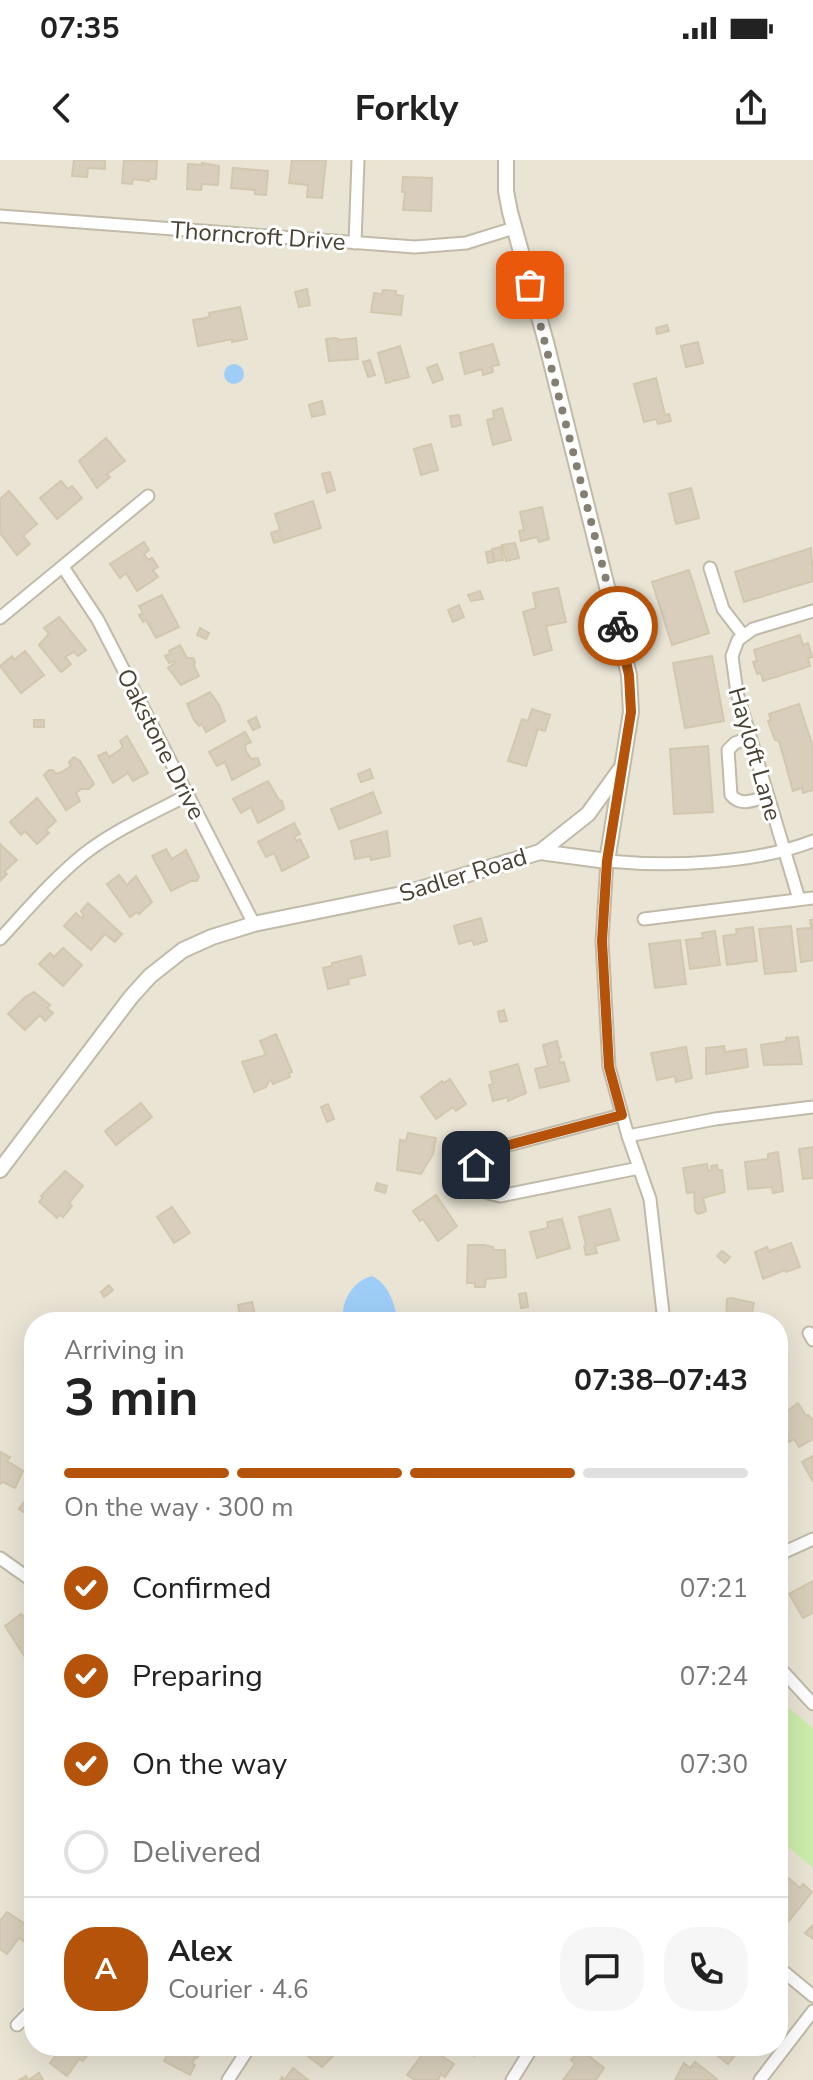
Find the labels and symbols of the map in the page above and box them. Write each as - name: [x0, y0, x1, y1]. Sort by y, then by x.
- street label: Thorncroft Drive: [169, 214, 347, 258]
- pin: [496, 251, 564, 319]
- courier: [578, 586, 658, 666]
- street label: Oakstone Drive: [109, 663, 213, 825]
- street label: Hayloft Lane: [721, 683, 789, 825]
- street label: Sadler Road: [395, 840, 531, 910]
- pin: [442, 1131, 510, 1199]

